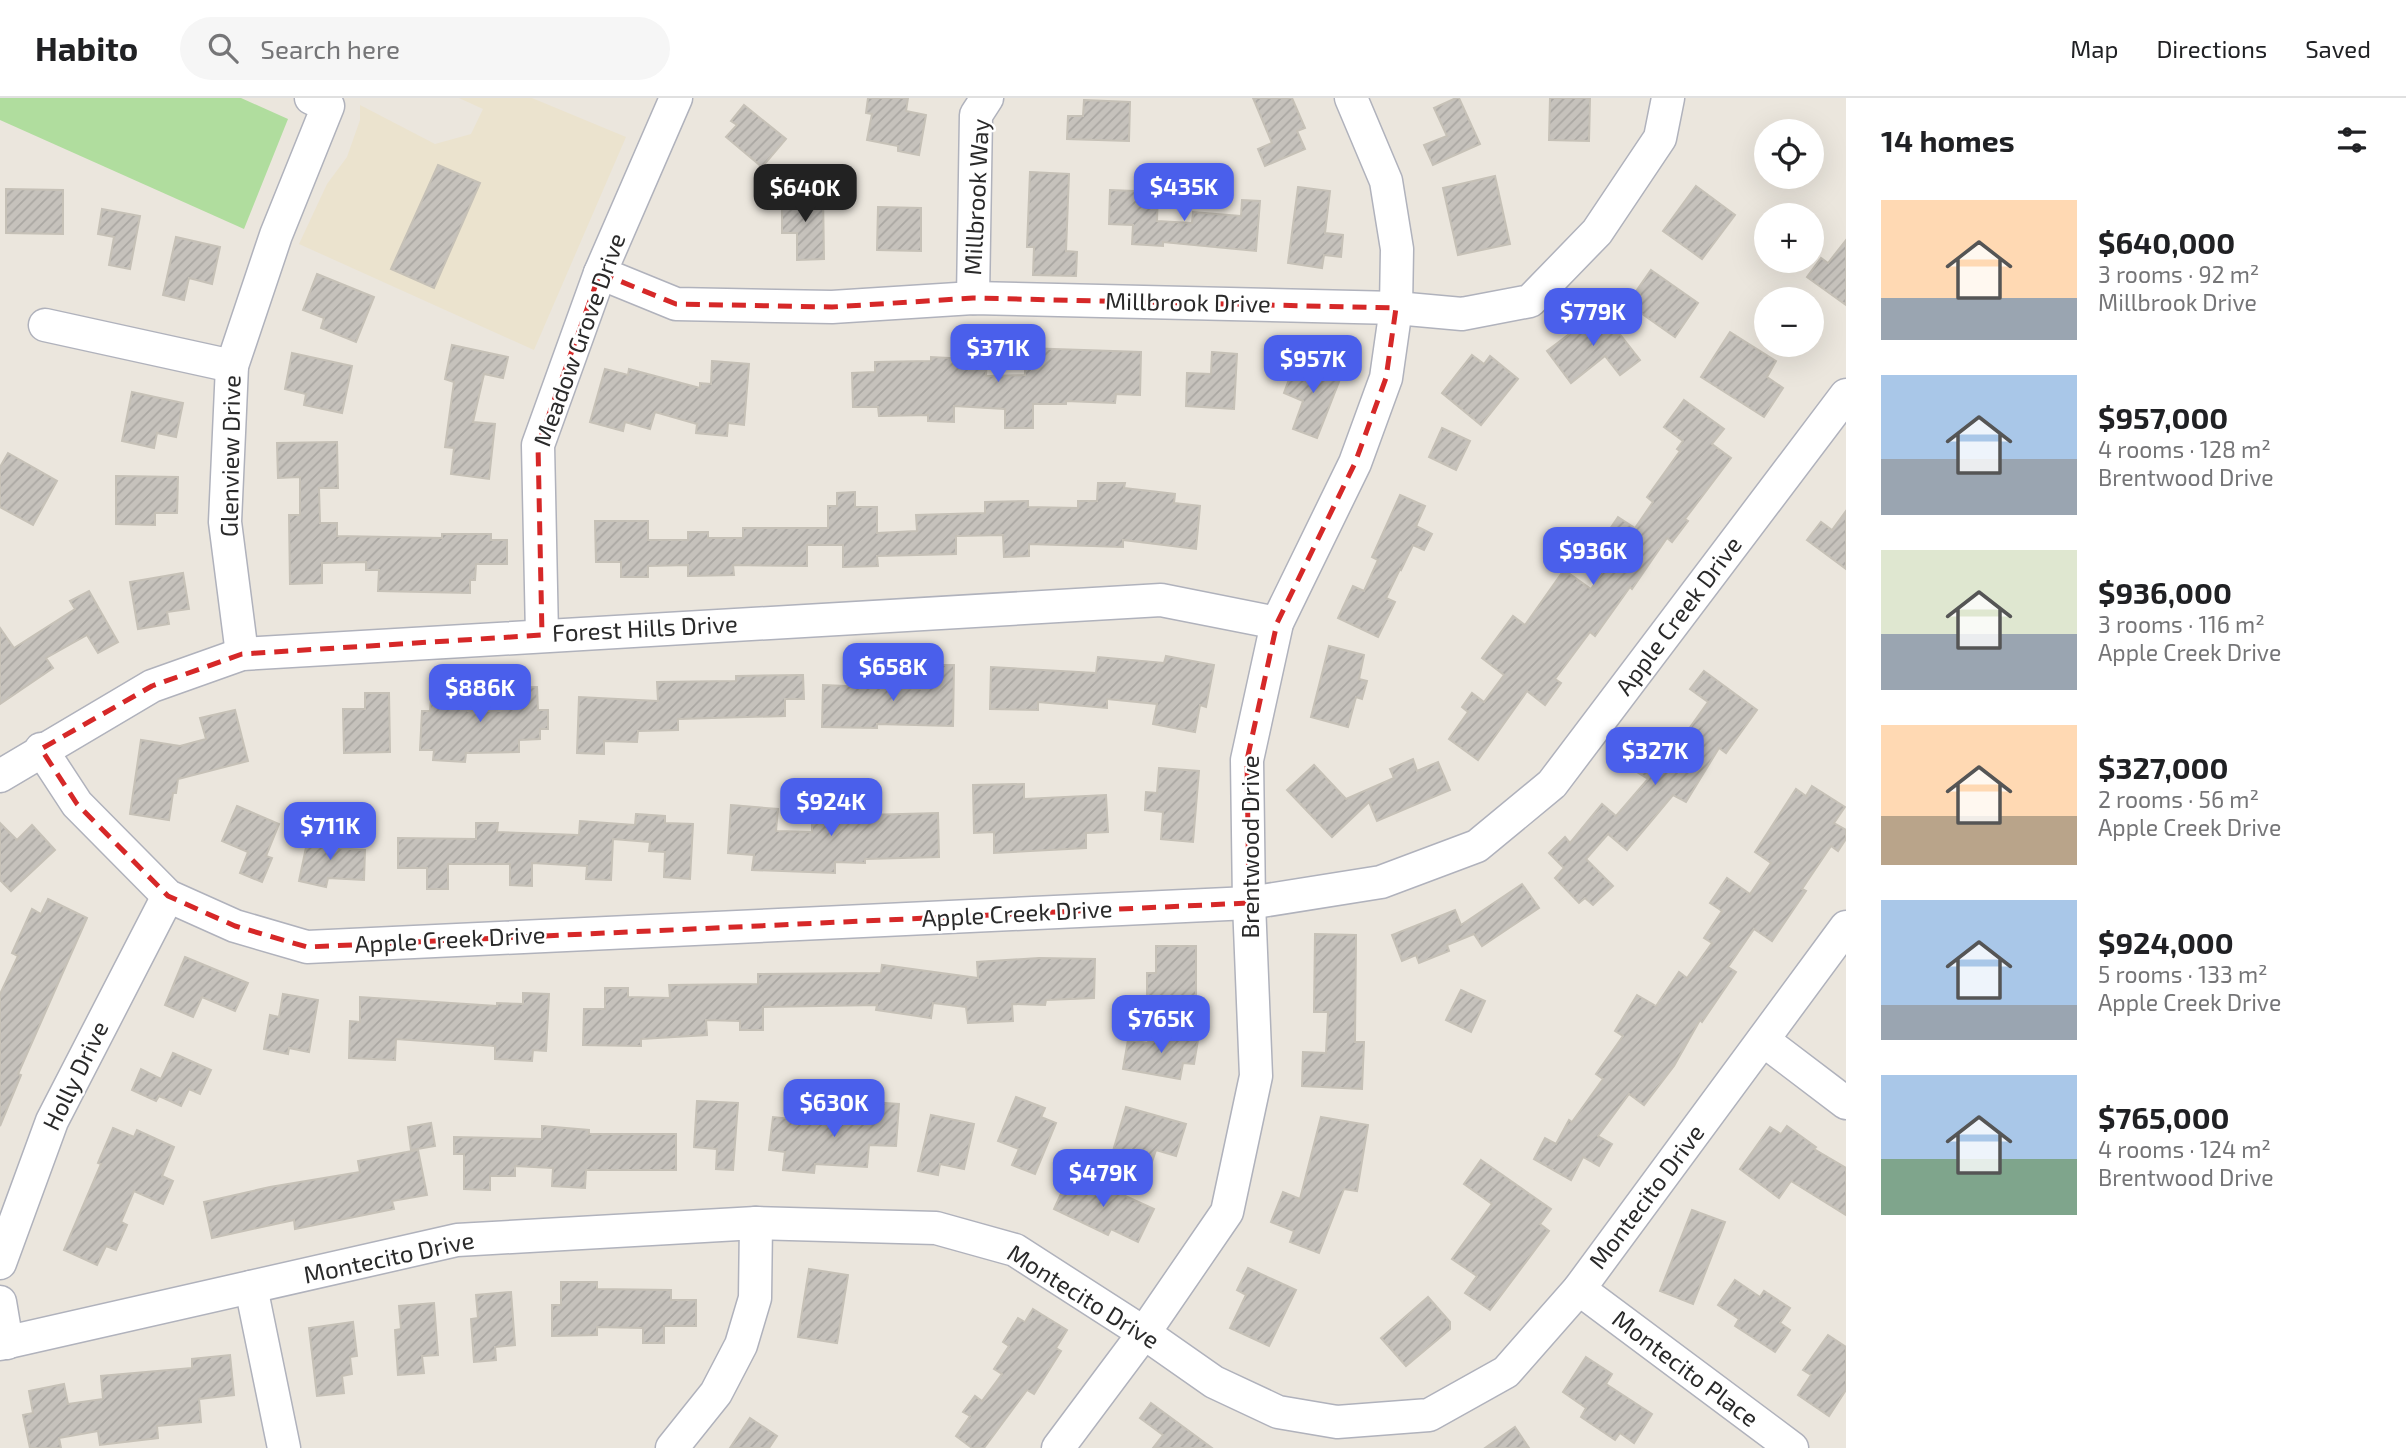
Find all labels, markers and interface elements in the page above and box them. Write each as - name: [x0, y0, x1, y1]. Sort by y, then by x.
- search box: [180, 17, 670, 80]
- text: Habito: [35, 28, 138, 68]
- icon: search: [204, 29, 242, 67]
- text: Search here: [260, 33, 400, 64]
- text: Map: [2070, 34, 2118, 63]
- text: Directions: [2156, 34, 2267, 63]
- text: Saved: [2305, 34, 2371, 63]
- street label: Millbrook Way: [957, 118, 994, 276]
- map controls: [1754, 119, 1824, 357]
- button: locate: [1754, 119, 1824, 189]
- icon: filters: [2333, 121, 2371, 159]
- text: 14 homes: [1881, 122, 2015, 158]
- pin: $640K: [756, 164, 854, 224]
- pin: $435K: [1135, 164, 1233, 223]
- text: $435K: [1150, 172, 1218, 200]
- text: $640K: [770, 173, 840, 201]
- button: +: [1754, 203, 1824, 273]
- text: $640,000: [2098, 224, 2235, 260]
- icon: home: [1937, 228, 2021, 312]
- street label: Meadow Grove Drive: [527, 229, 631, 450]
- text: 3 rooms · 92 m²: [2098, 260, 2259, 288]
- street label: Millbrook Drive: [1105, 286, 1271, 317]
- button: −: [1754, 287, 1824, 357]
- pin: $779K: [1544, 288, 1642, 348]
- text: Millbrook Drive: [2098, 288, 2257, 316]
- text: $779K: [1560, 297, 1626, 325]
- pin: $371K: [949, 324, 1047, 384]
- text: $371K: [966, 333, 1030, 361]
- pin: $957K: [1264, 336, 1362, 395]
- text: $957K: [1280, 344, 1346, 372]
- street label: Glenview Drive: [214, 375, 245, 537]
- text: $957,000: [2098, 399, 2228, 435]
- icon: home: [1937, 403, 2021, 487]
- text: 4 rooms · 128 m²: [2098, 435, 2271, 463]
- text: Brentwood Drive: [2098, 463, 2274, 491]
- pin: $936K: [1544, 528, 1642, 587]
- street label: Apple Creek Drive: [1609, 530, 1747, 700]
- text: $936K: [1559, 536, 1627, 564]
- text: $936,000: [2098, 574, 2232, 610]
- icon: home: [1937, 578, 2021, 662]
- street label: Forest Hills Drive: [551, 608, 738, 647]
- text: 3 rooms · 116 m²: [2098, 610, 2265, 638]
- text: Apple Creek Drive: [2098, 638, 2281, 666]
- pin: $658K: [844, 644, 942, 703]
- text: $658K: [859, 652, 927, 680]
- pin: $886K: [431, 664, 529, 724]
- text: $886K: [445, 673, 515, 701]
- pin: $327K: [1606, 728, 1704, 787]
- text: $327K: [1622, 736, 1688, 764]
- text: $327,000: [2098, 749, 2229, 785]
- icon: home: [1937, 753, 2021, 837]
- street label: Brentwood Drive: [1235, 755, 1264, 939]
- pin: $924K: [782, 778, 880, 838]
- text: 2 rooms · 56 m²: [2098, 785, 2259, 813]
- text: $924K: [796, 787, 866, 815]
- pin: $711K: [281, 802, 379, 862]
- text: $711K: [300, 811, 360, 839]
- text: Apple Creek Drive: [2098, 813, 2281, 841]
- street label: Apple Creek Drive: [921, 893, 1113, 932]
- street label: Apple Creek Drive: [354, 919, 546, 958]
- text: $924,000: [2098, 924, 2234, 960]
- icon: home: [1937, 928, 2021, 1012]
- text: 5 rooms · 133 m²: [2098, 960, 2268, 988]
- text: Apple Creek Drive: [2098, 988, 2281, 1016]
- pin: $765K: [1112, 996, 1210, 1055]
- text: $765K: [1128, 1004, 1194, 1032]
- street label: Holly Drive: [36, 1016, 114, 1135]
- pin: $630K: [785, 1080, 883, 1139]
- text: $630K: [799, 1088, 869, 1116]
- text: $765,000: [2098, 1099, 2230, 1135]
- icon: home: [1937, 1103, 2021, 1187]
- street label: Montecito Drive: [1582, 1118, 1710, 1274]
- text: 4 rooms · 124 m²: [2098, 1135, 2271, 1163]
- pin: $479K: [1054, 1150, 1152, 1209]
- text: $479K: [1069, 1158, 1137, 1186]
- text: Brentwood Drive: [2098, 1163, 2274, 1191]
- street label: Montecito Drive: [301, 1224, 477, 1289]
- street label: Montecito Drive: [1003, 1237, 1165, 1354]
- street label: Montecito Place: [1607, 1303, 1765, 1432]

